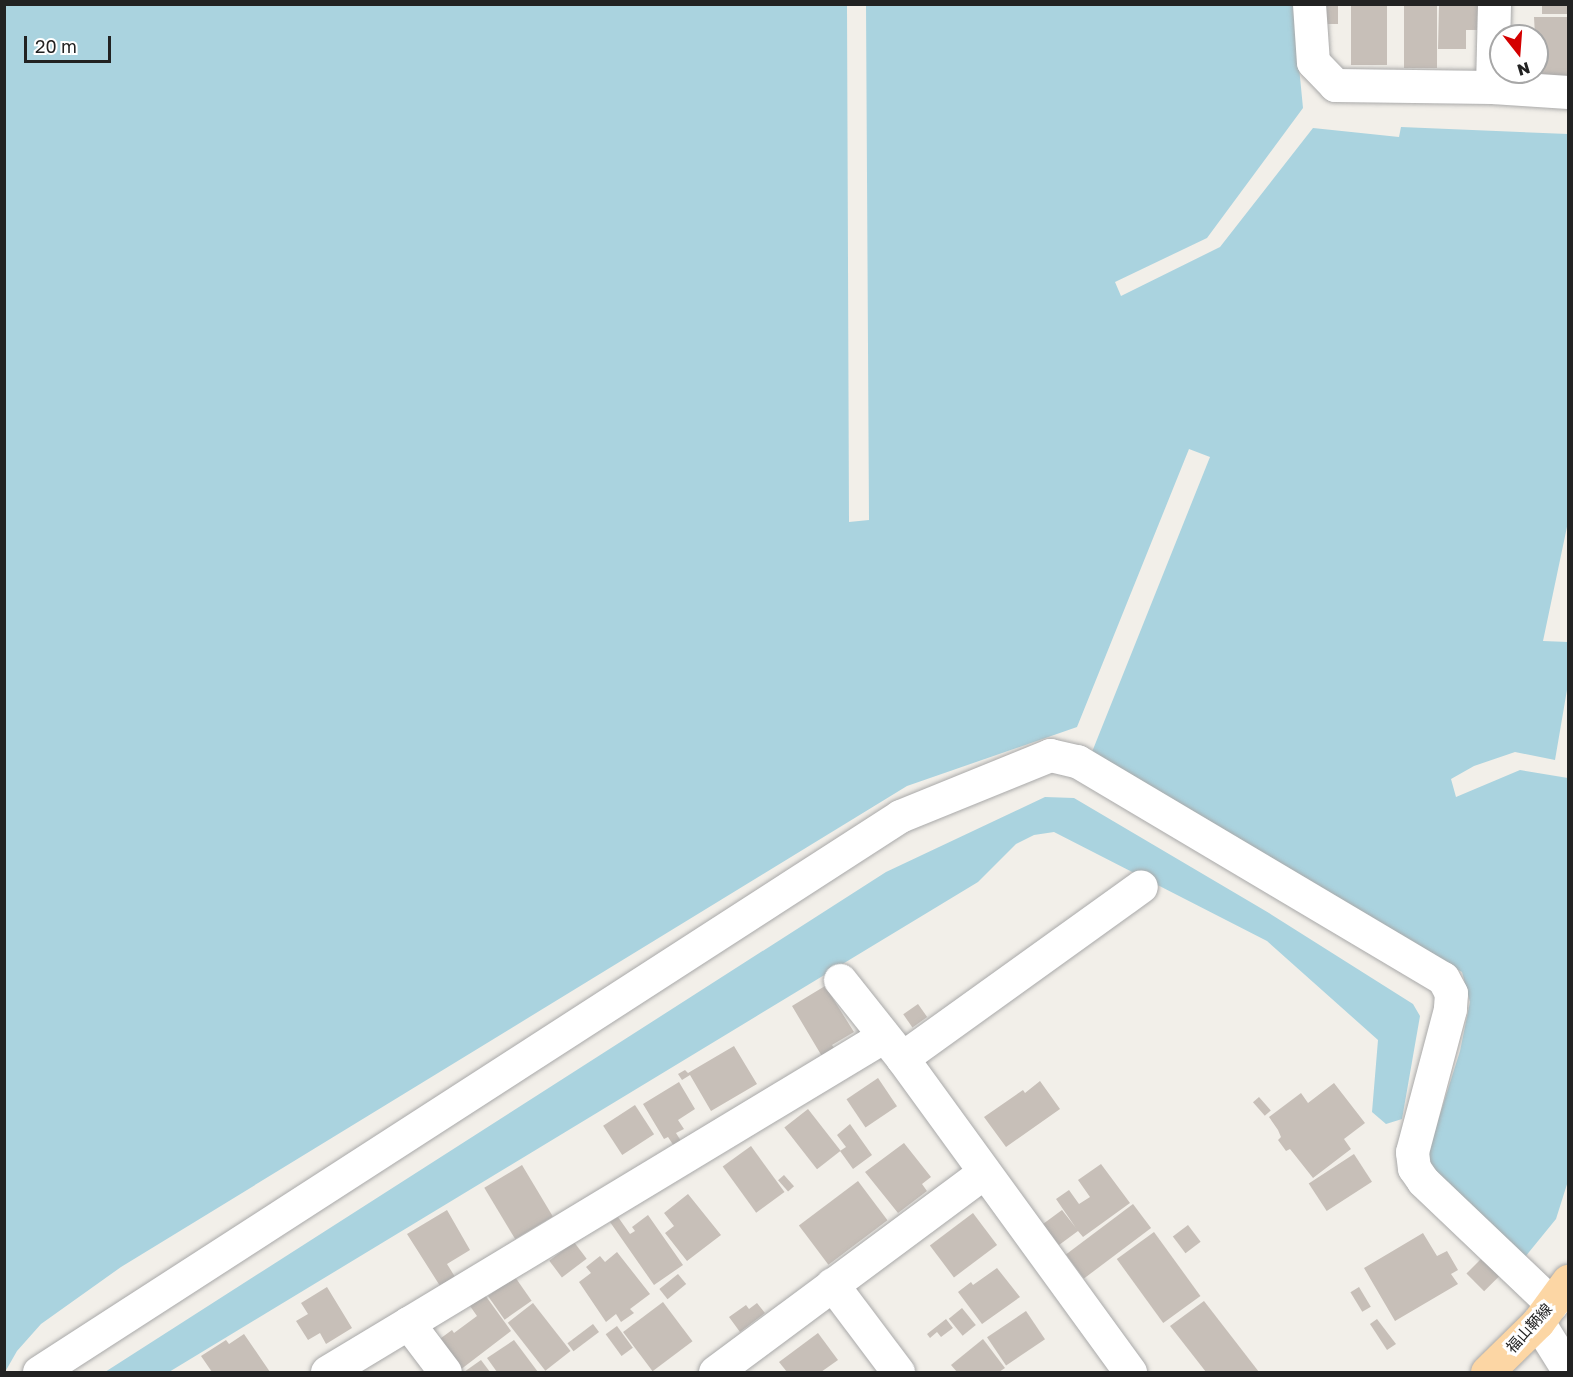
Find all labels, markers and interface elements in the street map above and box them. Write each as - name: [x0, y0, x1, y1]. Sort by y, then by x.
- scale bar: [27, 24, 114, 62]
- north arrow: [1489, 24, 1549, 84]
- text: 20 m: [35, 35, 77, 57]
- text: N: [1515, 58, 1532, 81]
- street label: 福山鞆線: [1502, 1300, 1556, 1356]

